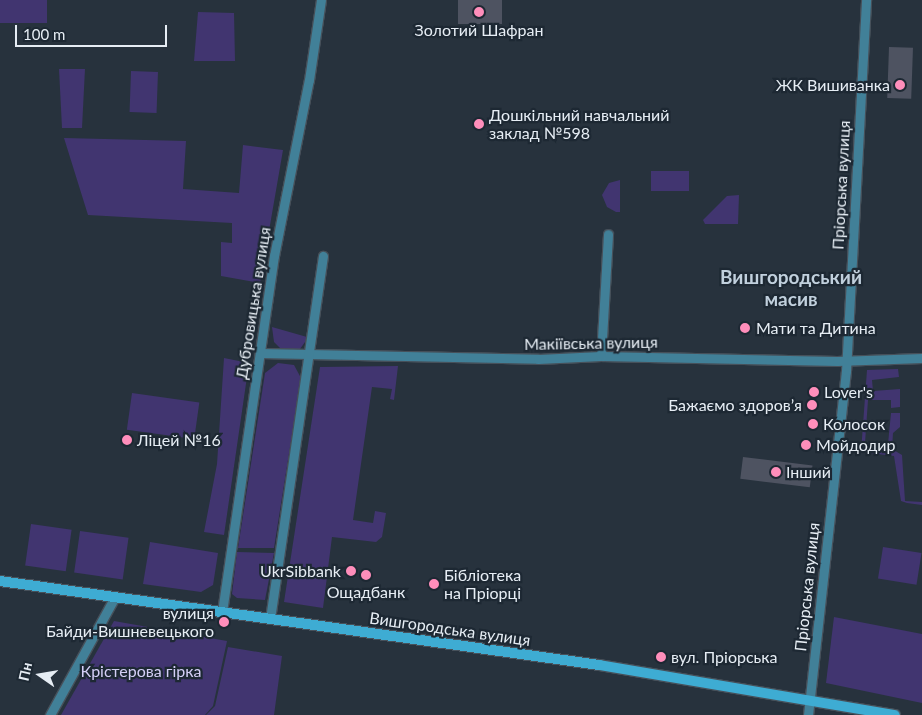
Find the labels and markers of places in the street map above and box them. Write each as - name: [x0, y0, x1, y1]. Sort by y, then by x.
- marker: Золотий Шафран: [473, 6, 485, 18]
- place label: Золотий Шафран: [415, 20, 543, 40]
- place label: ЖК Вишиванка: [776, 75, 890, 95]
- marker: ЖК Вишиванка: [894, 79, 906, 91]
- place label: Дошкільний навчальний заклад №598: [489, 105, 670, 143]
- marker: Дошкільний навчальний заклад №598: [473, 118, 485, 130]
- place label: Мати та Дитина: [756, 318, 876, 338]
- marker: Мати та Дитина: [738, 321, 752, 335]
- place label: Lover's: [824, 382, 873, 402]
- marker: Lover's: [808, 386, 820, 398]
- place label: Бажаємо здоровʼя: [668, 395, 802, 415]
- marker: Бажаємо здоровʼя: [806, 399, 818, 411]
- place label: Колосок: [823, 414, 885, 434]
- marker: Колосок: [807, 418, 819, 430]
- place label: Ліцей №16: [137, 430, 221, 450]
- marker: Ліцей №16: [121, 434, 133, 446]
- place label: Мойдодир: [816, 435, 895, 455]
- marker: Мойдодир: [800, 439, 812, 451]
- place label: Інший: [786, 462, 831, 482]
- marker: Інший: [770, 466, 782, 478]
- place label: UkrSibbank: [260, 561, 341, 581]
- marker: UkrSibbank: [345, 565, 357, 577]
- place label: Бібліотека на Пріорці: [444, 565, 521, 603]
- marker: Ощадбанк: [360, 569, 372, 581]
- marker: Бібліотека на Пріорці: [428, 578, 440, 590]
- place label: Ощадбанк: [327, 582, 405, 602]
- place label: вулиця Байди-Вишневецького: [46, 603, 214, 641]
- marker: вулиця Байди-Вишневецького: [218, 616, 230, 628]
- place label: вул. Пріорська: [671, 647, 777, 667]
- marker: вул. Пріорська: [655, 651, 667, 663]

